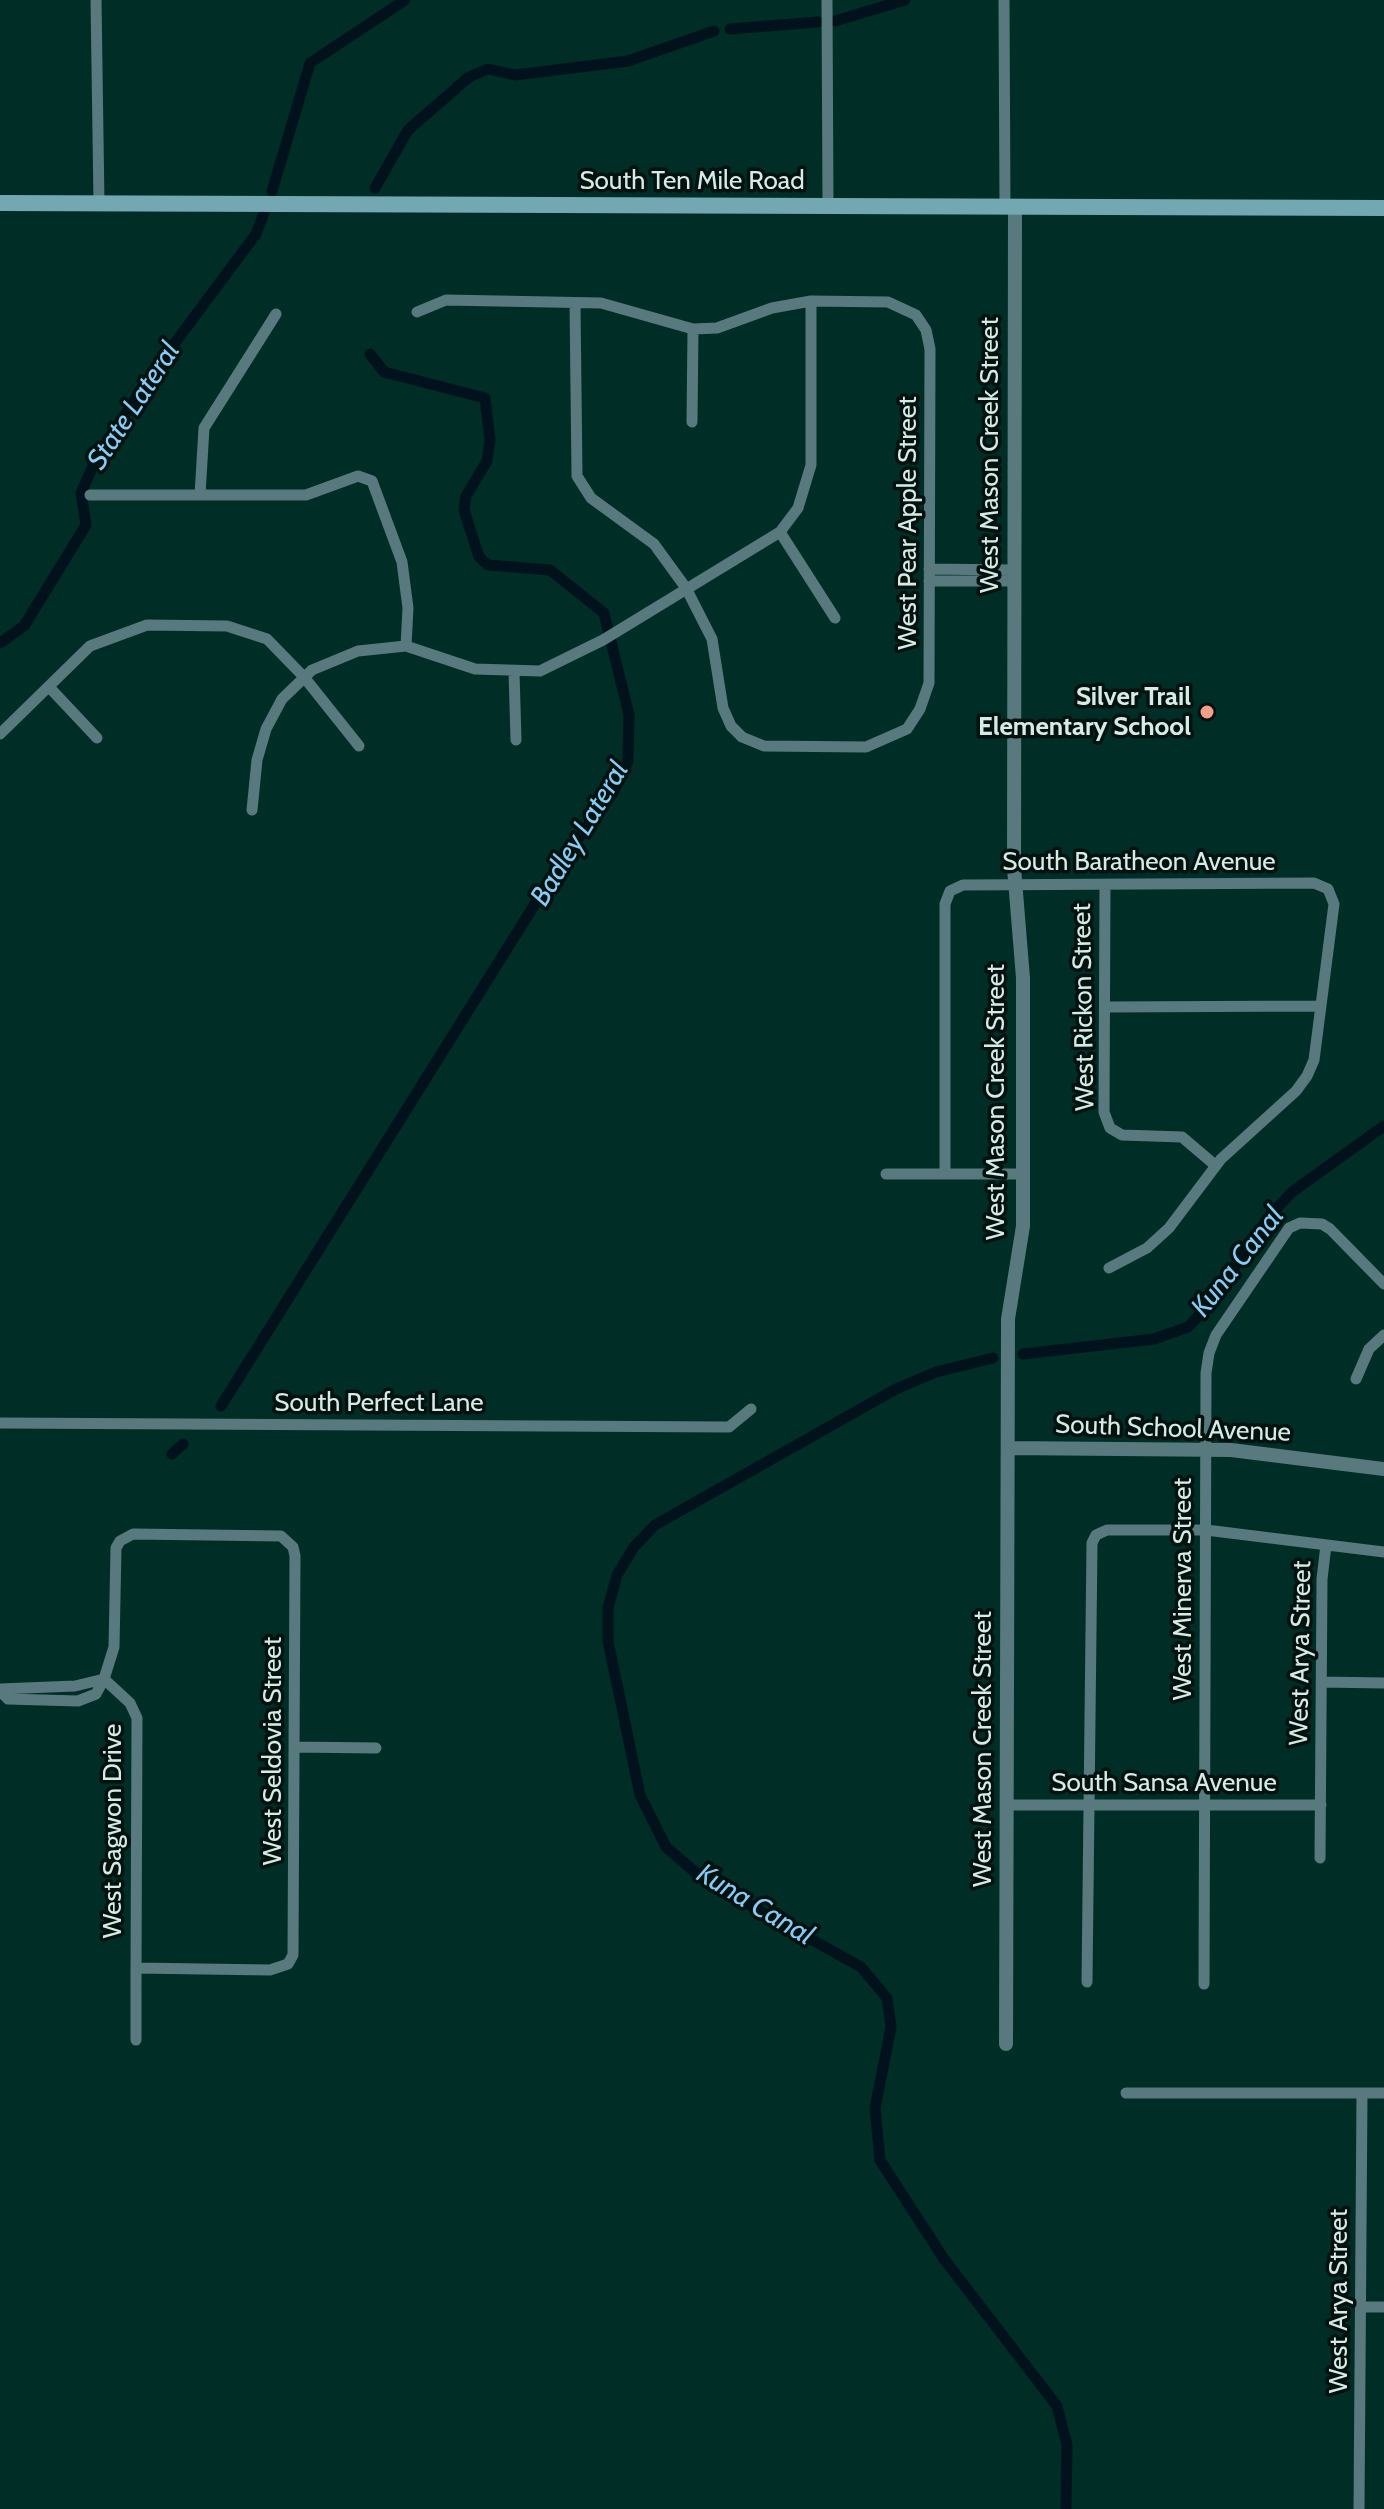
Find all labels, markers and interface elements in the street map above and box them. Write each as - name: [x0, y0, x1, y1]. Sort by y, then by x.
- street label: South Ten Mile Road: [579, 165, 805, 197]
- street label: West Mason Creek Street: [974, 317, 1006, 593]
- water label: State Lateral: [81, 336, 187, 476]
- street label: West Pear Apple Street: [892, 396, 924, 650]
- place label: Silver Trail Elementary School: [978, 681, 1191, 742]
- marker: Silver Trail Elementary School: [1198, 703, 1216, 721]
- water label: Badley Lateral: [524, 756, 636, 912]
- street label: South Baratheon Avenue: [1002, 846, 1276, 878]
- street label: West Rickon Street: [1067, 903, 1101, 1111]
- street label: West Mason Creek Street: [980, 964, 1012, 1240]
- water label: Kuna Canal: [1185, 1200, 1291, 1324]
- street label: South Perfect Lane: [274, 1387, 484, 1419]
- street label: South School Avenue: [1055, 1409, 1291, 1449]
- street label: West Minerva Street: [1167, 1478, 1199, 1700]
- street label: West Arya Street: [1284, 1560, 1318, 1746]
- street label: West Mason Creek Street: [967, 1611, 999, 1887]
- street label: West Seldovia Street: [257, 1637, 289, 1865]
- street label: West Sagwon Drive: [97, 1724, 129, 1938]
- street label: South Sansa Avenue: [1051, 1767, 1277, 1799]
- water label: Kuna Canal: [690, 1857, 820, 1953]
- street label: West Arya Street: [1323, 2209, 1355, 2393]

